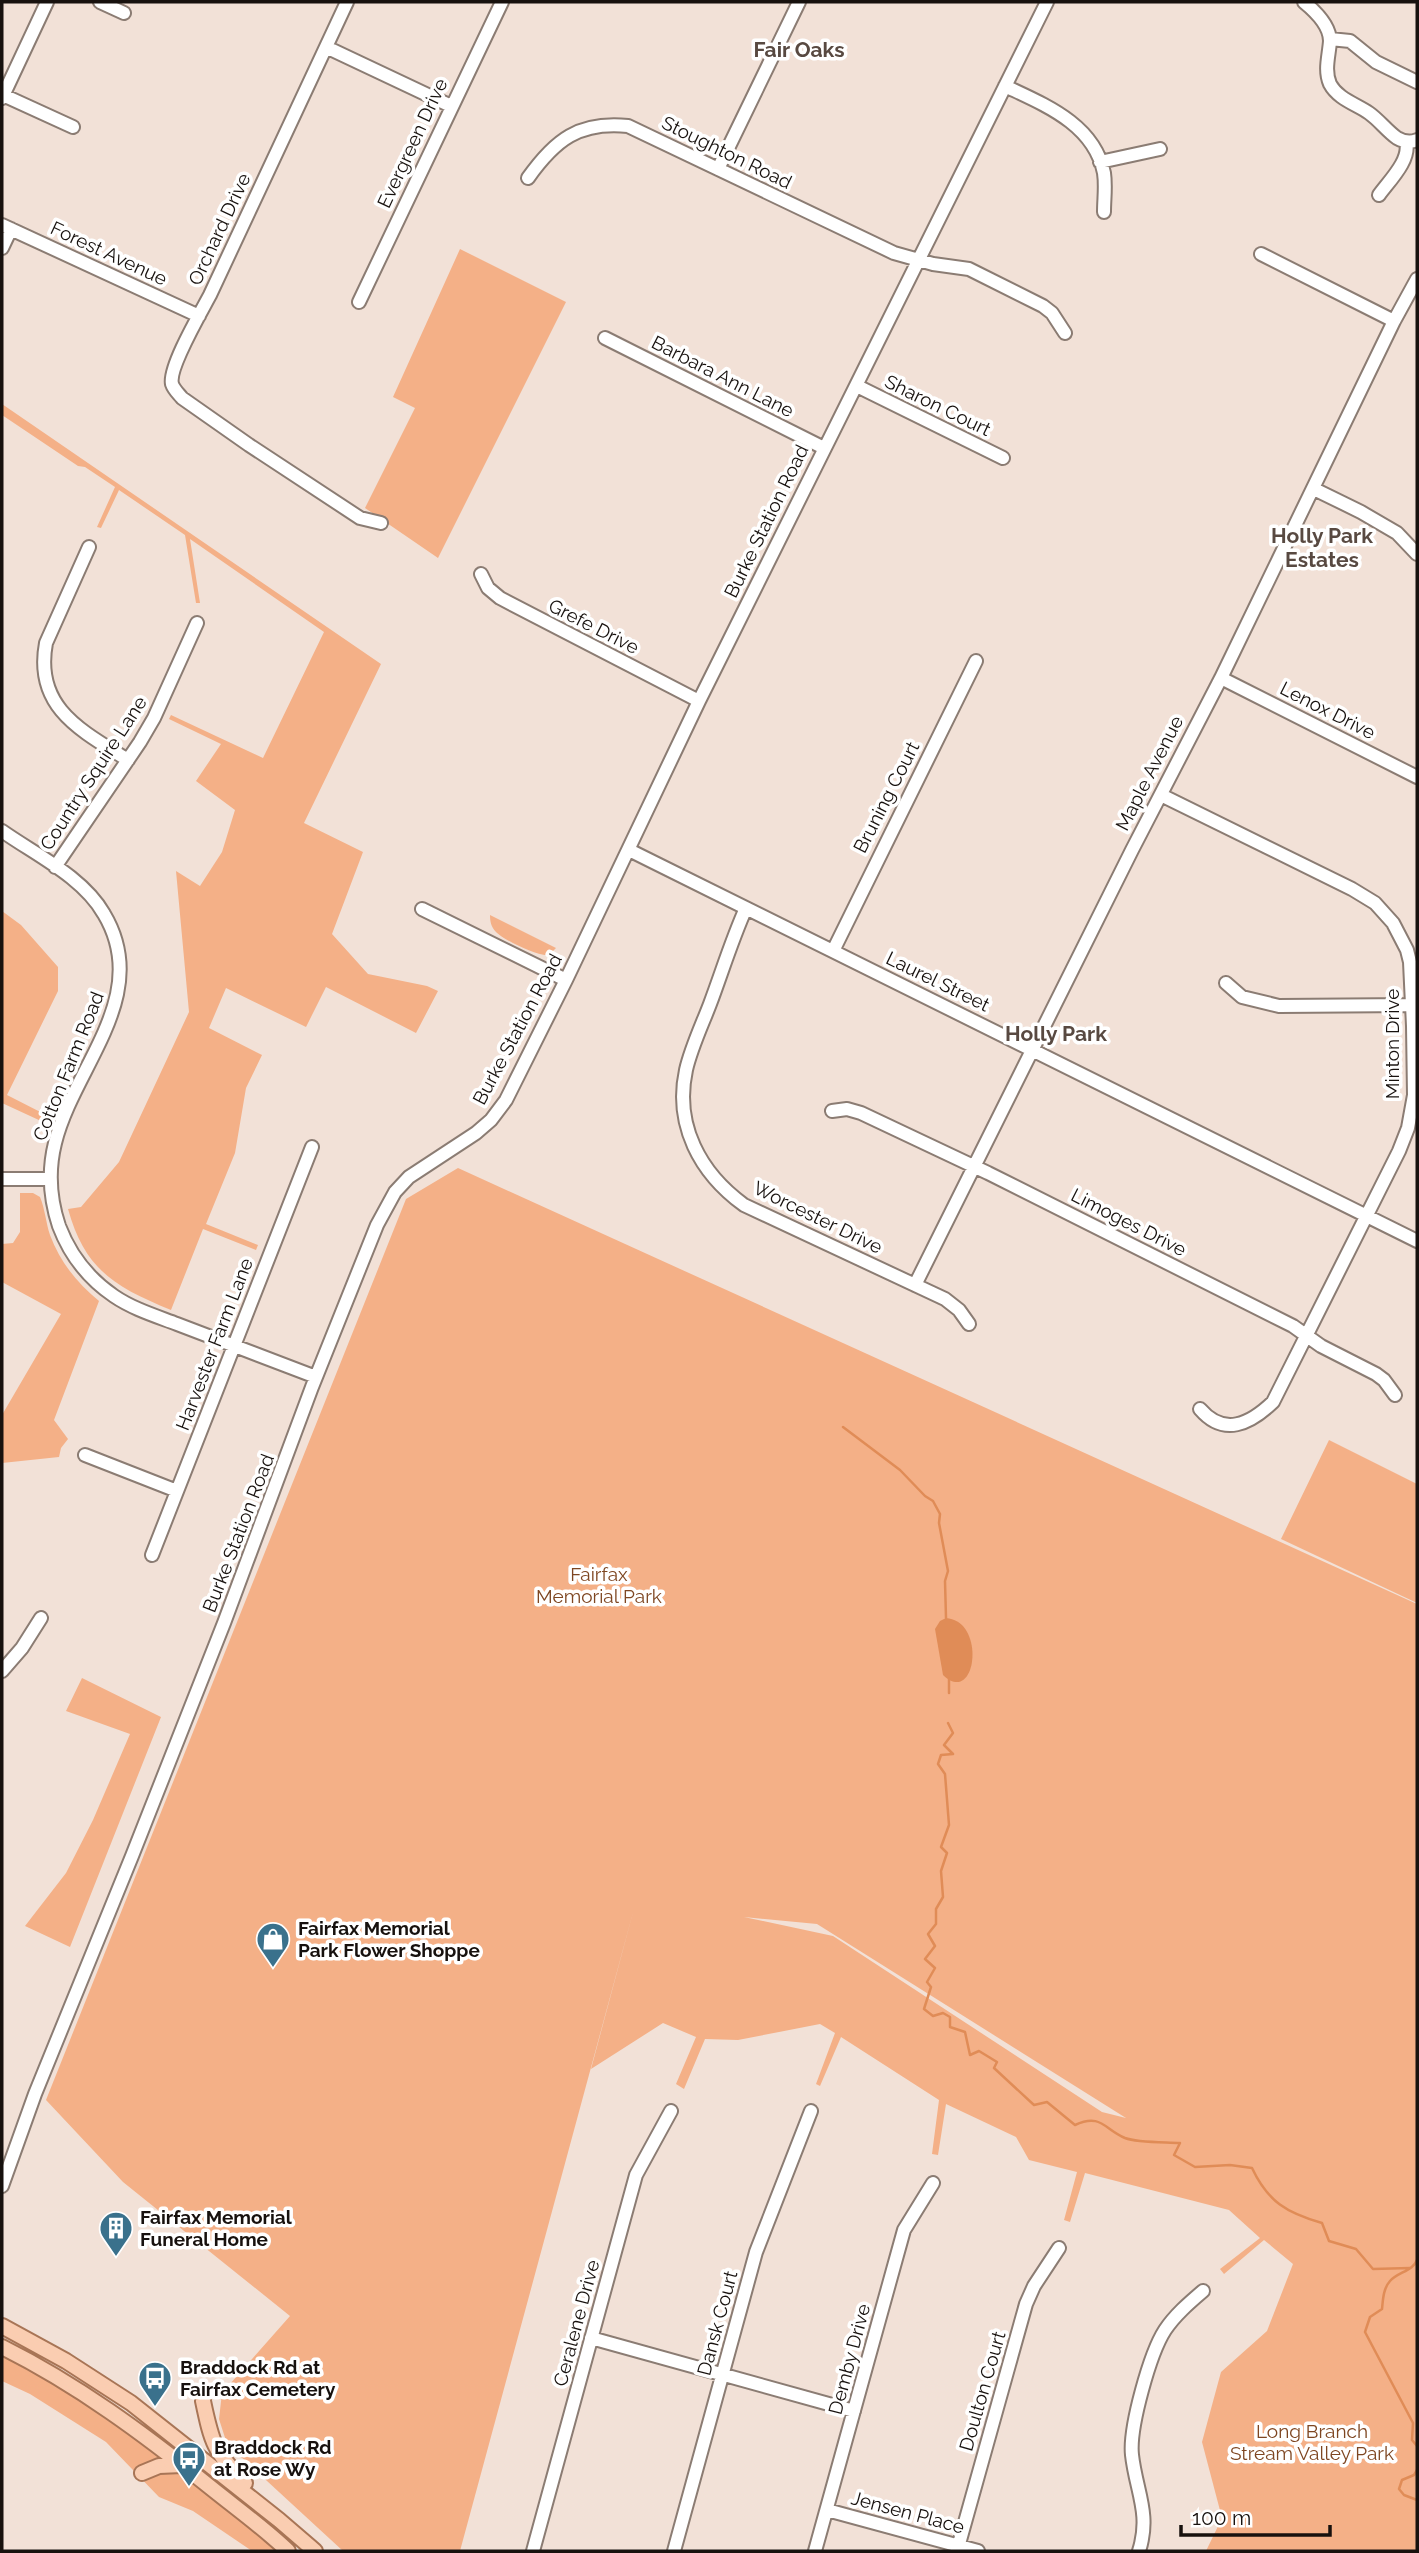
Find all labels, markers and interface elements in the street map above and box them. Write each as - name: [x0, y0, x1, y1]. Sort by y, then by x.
- district label: Fair Oaks: [753, 37, 845, 62]
- street label: Evergreen Drive: [372, 75, 452, 211]
- street label: Stoughton Road: [658, 111, 796, 193]
- street label: Orchard Drive: [183, 170, 255, 288]
- street label: Forest Avenue: [47, 216, 171, 290]
- street label: Barbara Ann Lane: [648, 331, 798, 421]
- street label: Sharon Court: [881, 370, 995, 440]
- street label: Burke Station Road: [719, 441, 813, 601]
- district label: Holly Park Estates: [1271, 523, 1373, 572]
- street label: Grefe Drive: [545, 594, 643, 658]
- street label: Lenox Drive: [1277, 677, 1379, 743]
- street label: Country Squire Lane: [35, 692, 151, 854]
- street label: Maple Avenue: [1111, 712, 1187, 834]
- street label: Bruning Court: [848, 737, 924, 856]
- street label: Laurel Street: [883, 946, 994, 1016]
- street label: Burke Station Road: [468, 950, 566, 1108]
- street label: Cotton Farm Road: [28, 988, 108, 1144]
- street label: Minton Drive: [1381, 989, 1403, 1099]
- district label: Holly Park: [1005, 1021, 1107, 1046]
- street label: Worcester Drive: [750, 1176, 886, 1258]
- street label: Limoges Drive: [1068, 1184, 1190, 1260]
- street label: Harvester Farm Lane: [171, 1255, 257, 1433]
- street label: Burke Station Road: [198, 1451, 278, 1615]
- park label: Fairfax Memorial Park: [536, 1563, 662, 1607]
- place label: Fairfax Memorial Park Flower Shoppe: [298, 1917, 480, 1961]
- shop icon: Fairfax Memorial Park Flower Shoppe: [254, 1920, 292, 1969]
- place label: Fairfax Memorial Funeral Home: [140, 2206, 293, 2250]
- building icon: Fairfax Memorial Funeral Home: [97, 2209, 135, 2258]
- street label: Ceralene Drive: [549, 2257, 603, 2389]
- street label: Dansk Court: [692, 2268, 742, 2378]
- street label: Demby Drive: [824, 2301, 874, 2417]
- street label: Doulton Court: [954, 2328, 1010, 2453]
- place label: Braddock Rd at Fairfax Cemetery: [180, 2356, 336, 2400]
- bus stop icon: Braddock Rd at Fairfax Cemetery: [136, 2359, 174, 2408]
- park label: Long Branch Stream Valley Park: [1230, 2420, 1394, 2464]
- place label: Braddock Rd at Rose Wy: [214, 2436, 332, 2480]
- bus stop icon: Braddock Rd at Rose Wy: [170, 2439, 208, 2488]
- street label: Jensen Place: [849, 2486, 967, 2538]
- scale bar: [1181, 2494, 1330, 2538]
- text: 100 m: [1192, 2505, 1251, 2530]

